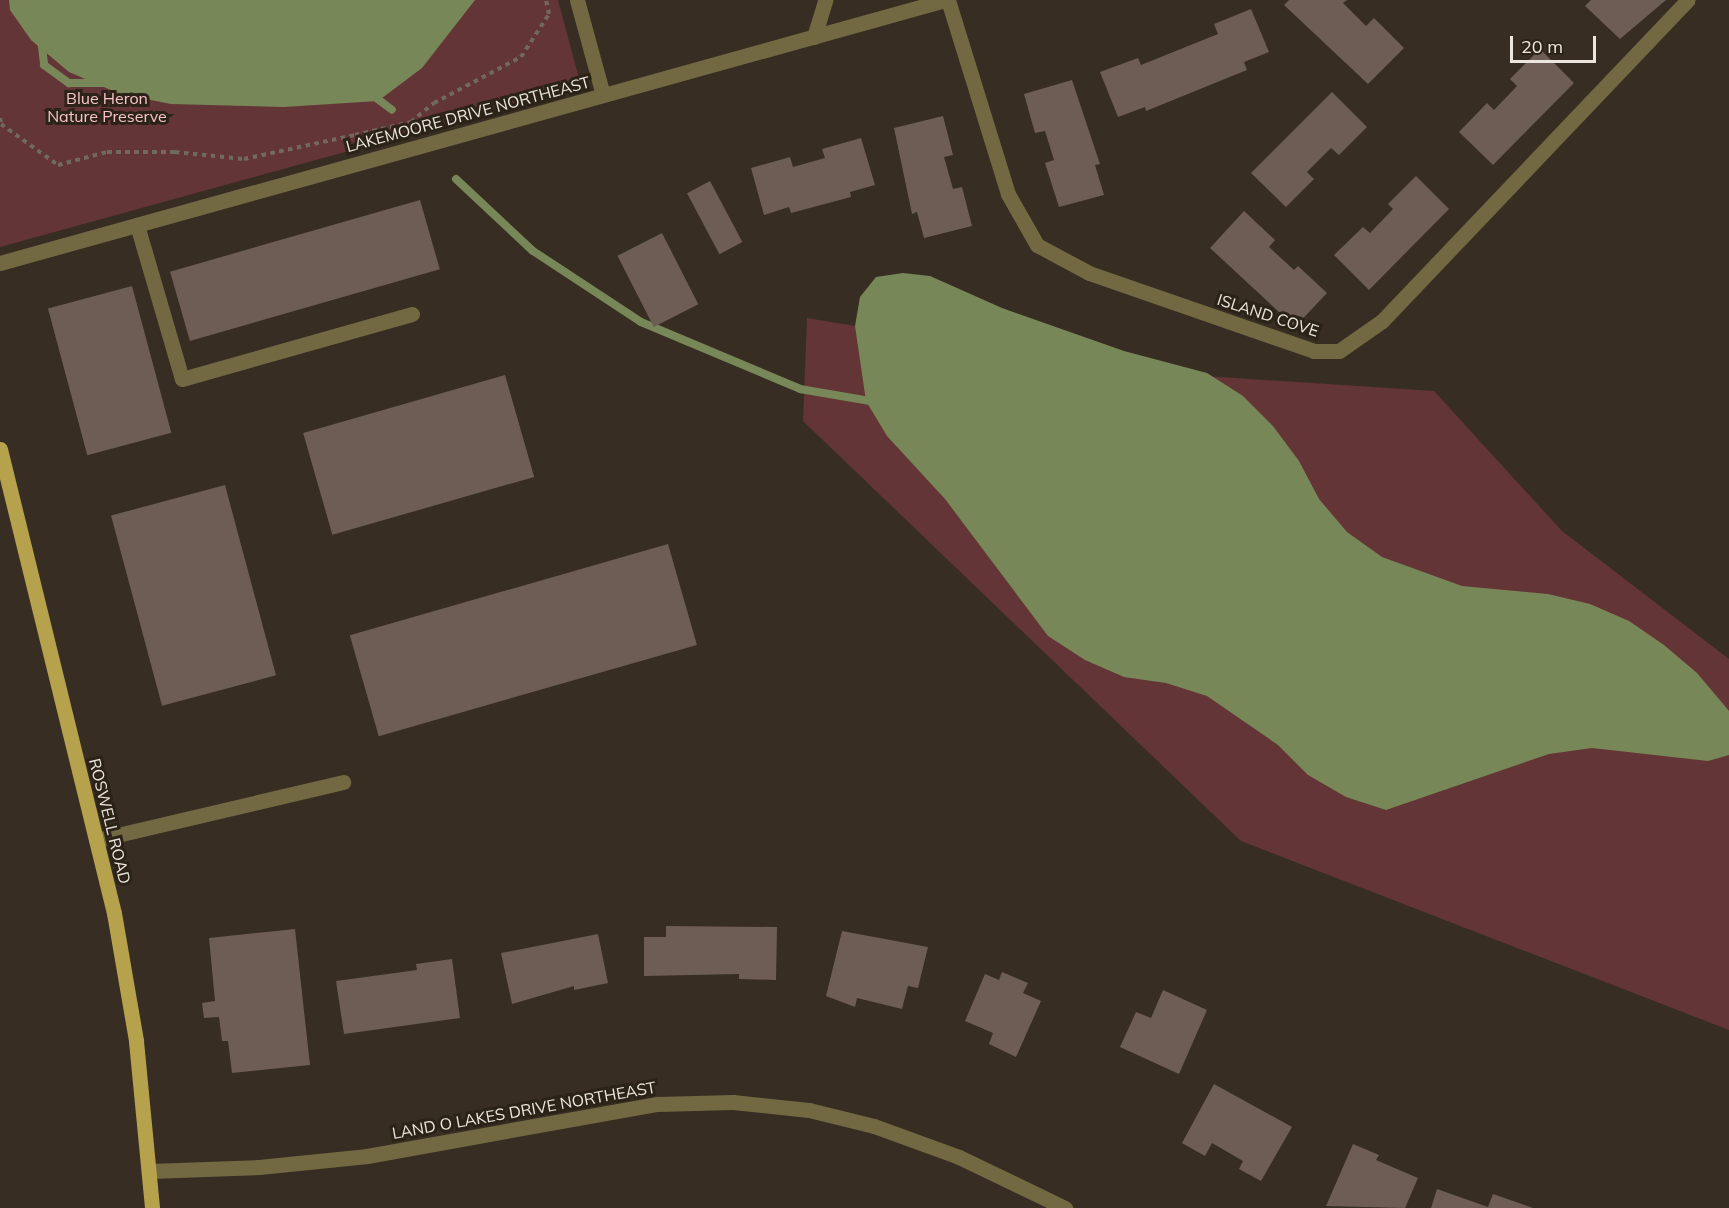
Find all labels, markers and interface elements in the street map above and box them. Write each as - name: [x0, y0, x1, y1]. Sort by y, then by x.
- scale bar: [1513, 24, 1598, 62]
- text: 20 m: [1521, 35, 1563, 58]
- street label: LAKEMOORE DRIVE NORTHEAST: [344, 72, 592, 156]
- park label: Blue Heron Nature Preserve: [47, 88, 167, 126]
- street label: ISLAND COVE: [1215, 290, 1321, 340]
- street label: ROSWELL ROAD: [85, 756, 135, 886]
- street label: LAND O LAKES DRIVE NORTHEAST: [391, 1077, 657, 1143]

